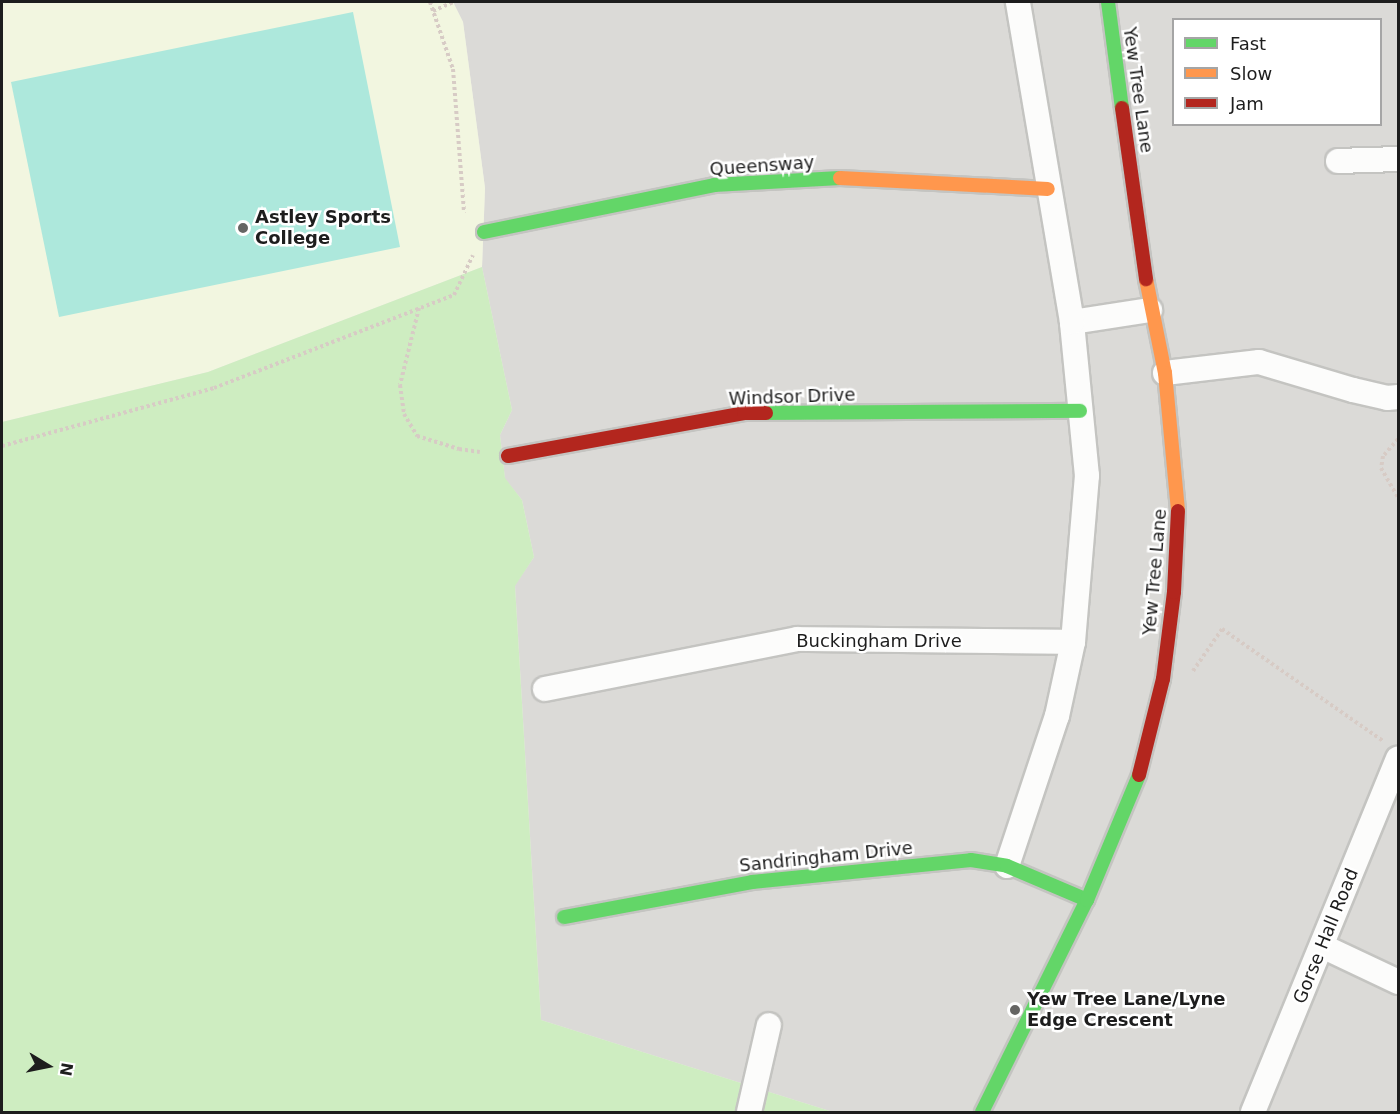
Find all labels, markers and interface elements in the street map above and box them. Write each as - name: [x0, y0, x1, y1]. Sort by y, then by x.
- legend: [1172, 18, 1382, 126]
- street label: Yew Tree Lane: [1118, 26, 1158, 154]
- text: Fast: [1230, 33, 1266, 54]
- text: Slow: [1230, 63, 1272, 84]
- text: Jam: [1230, 93, 1264, 114]
- street label: Queensway: [709, 152, 815, 180]
- place label: Astley Sports College: [255, 207, 391, 250]
- marker: Astley Sports College: [236, 221, 250, 235]
- street label: Windsor Drive: [728, 384, 856, 410]
- street label: Yew Tree Lane: [1139, 508, 1171, 636]
- street label: Buckingham Drive: [796, 630, 962, 652]
- street label: Sandringham Drive: [738, 837, 914, 877]
- street label: Gorse Hall Road: [1289, 865, 1363, 1007]
- place label: Yew Tree Lane/Lyne Edge Crescent: [1027, 989, 1226, 1032]
- marker: Yew Tree Lane/Lyne Edge Crescent: [1008, 1003, 1022, 1017]
- north arrow: [18, 1036, 78, 1096]
- text: N: [56, 1061, 77, 1077]

